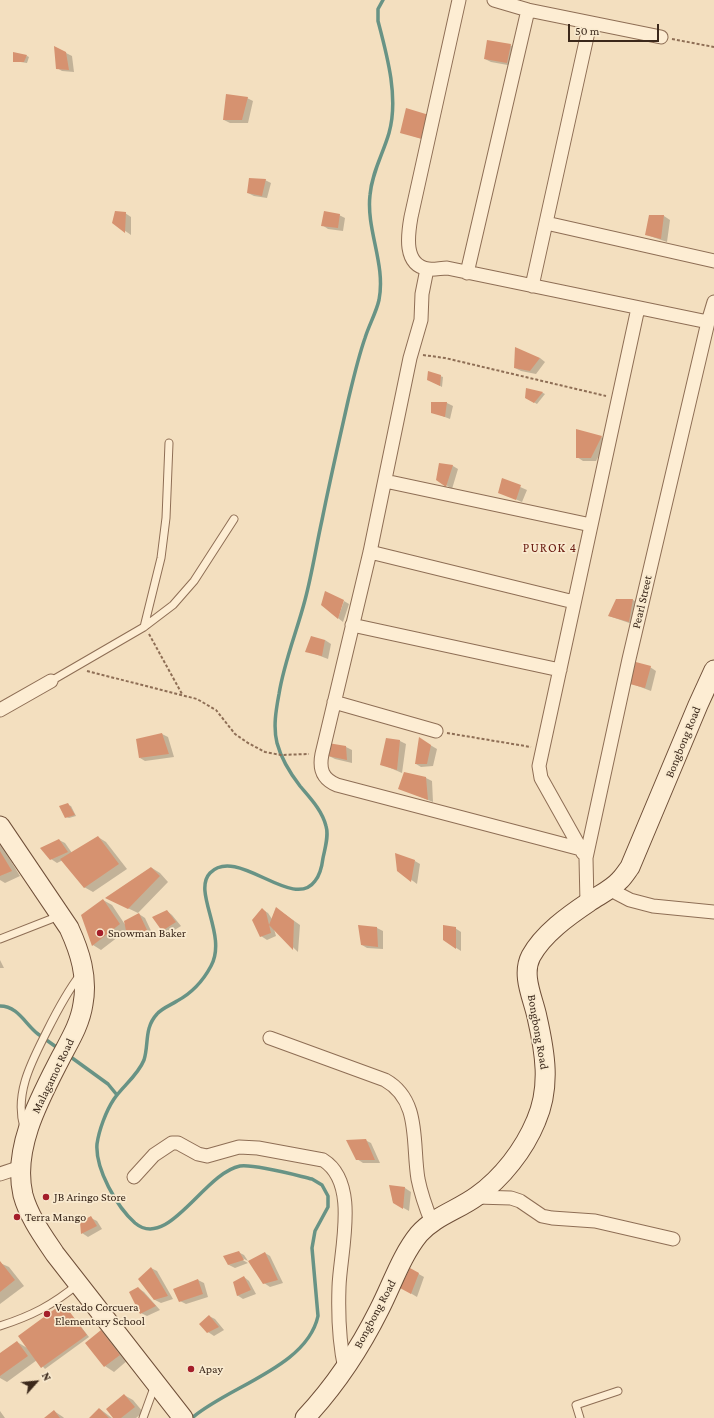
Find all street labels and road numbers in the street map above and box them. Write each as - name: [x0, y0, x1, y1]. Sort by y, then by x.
- street label: Pearl Street: [629, 574, 655, 630]
- street label: Bongbong Road: [662, 704, 704, 780]
- street label: Bongbong Road: [524, 993, 552, 1071]
- street label: Malagamot Road: [29, 1036, 77, 1116]
- street label: Bongbong Road: [351, 1277, 399, 1351]

